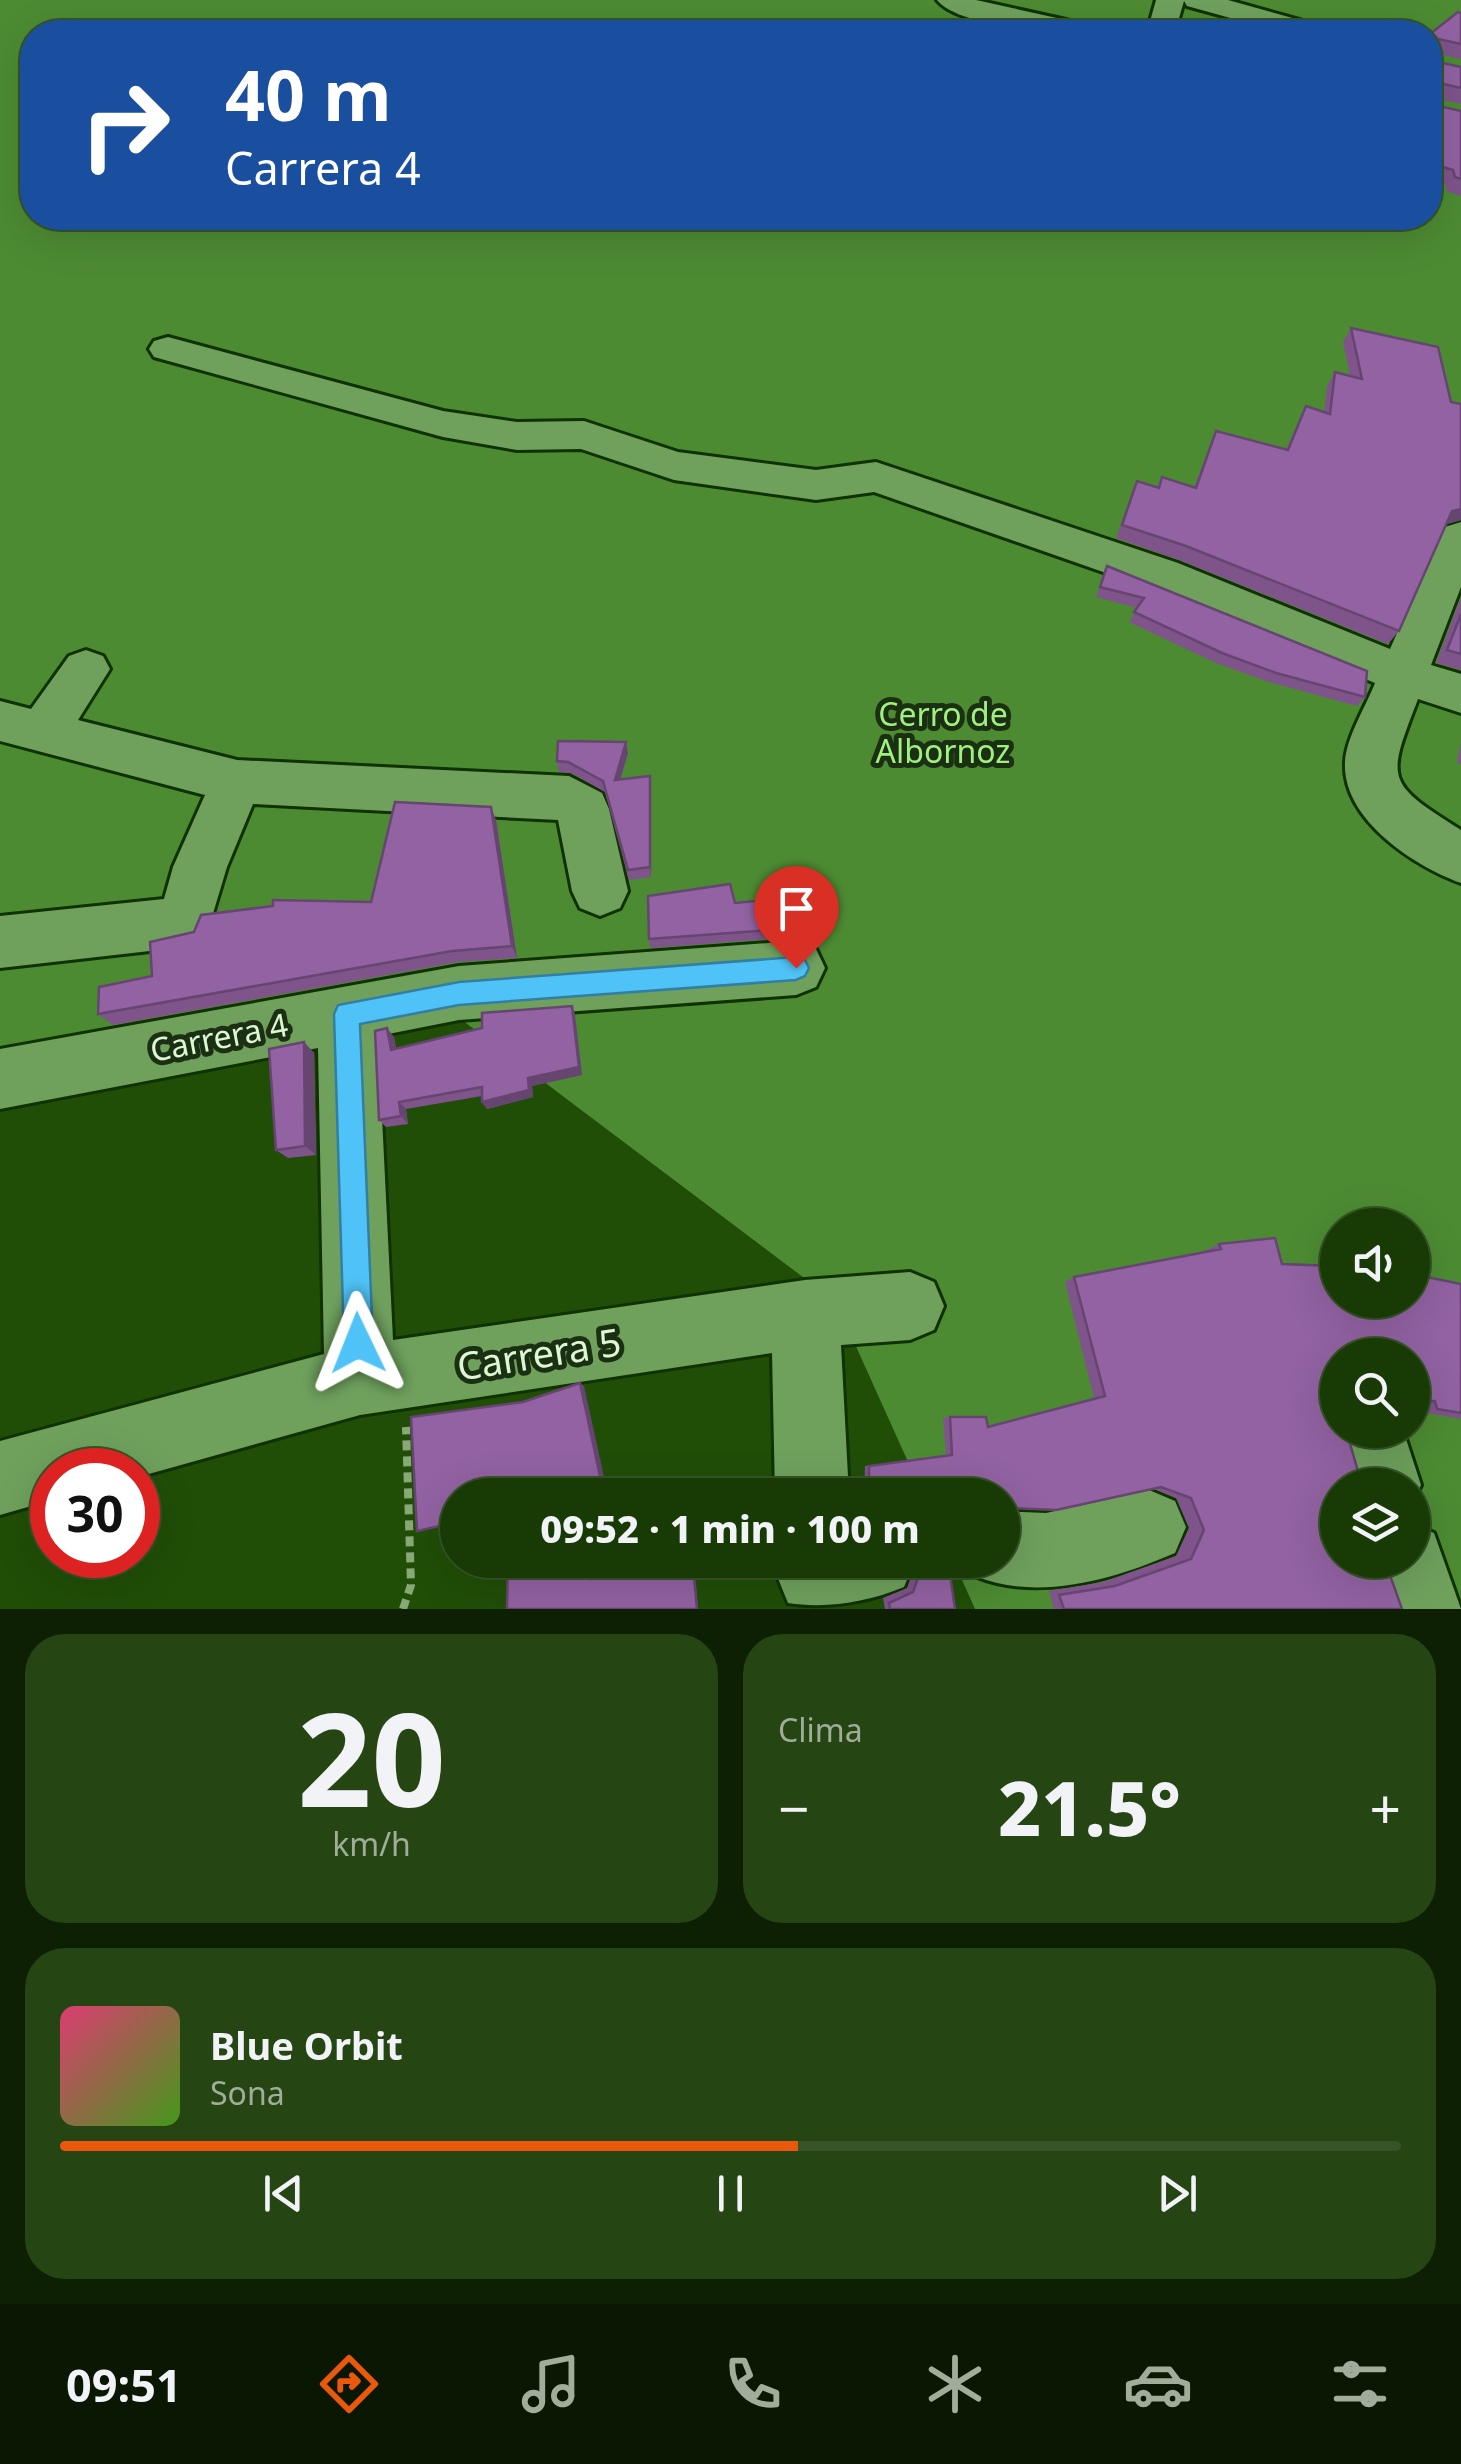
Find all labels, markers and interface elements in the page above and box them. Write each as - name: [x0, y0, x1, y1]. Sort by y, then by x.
- text: 40 m: [225, 46, 392, 142]
- icon: right: [60, 60, 190, 190]
- text: Carrera 4: [225, 137, 421, 198]
- park label: Cerro de Albornoz: [876, 692, 1010, 772]
- pin: [754, 866, 839, 969]
- icon: arrive: [769, 881, 824, 936]
- street label: Carrera 4: [146, 1002, 291, 1071]
- map controls: [1320, 1208, 1430, 1578]
- button: sound: [1320, 1208, 1430, 1318]
- position arrow: [306, 1291, 410, 1395]
- street label: Carrera 5: [453, 1314, 624, 1392]
- button: search: [1320, 1338, 1430, 1448]
- speed limit sign: 30: [30, 1448, 160, 1578]
- button: layers: [1320, 1468, 1430, 1578]
- text: 09:52 · 1 min · 100 m: [540, 1502, 920, 1554]
- text: 20: [297, 1668, 446, 1845]
- text: Clima: [778, 1708, 863, 1751]
- text: 21.5°: [998, 1756, 1181, 1858]
- text: −: [778, 1770, 809, 1845]
- text: +: [1370, 1770, 1401, 1845]
- text: km/h: [332, 1822, 411, 1865]
- text: Blue Orbit: [210, 2019, 403, 2071]
- text: Sona: [210, 2071, 285, 2114]
- icon: previous: [256, 2166, 311, 2221]
- icon: pause: [703, 2166, 758, 2221]
- icon: next: [1150, 2166, 1205, 2221]
- icon: directions: [314, 2349, 384, 2419]
- icon: music: [516, 2349, 586, 2419]
- icon: phone: [718, 2349, 788, 2419]
- icon: climate: [920, 2349, 990, 2419]
- icon: car: [1123, 2349, 1193, 2419]
- icon: filters: [1325, 2349, 1395, 2419]
- text: 09:51: [66, 2354, 182, 2415]

